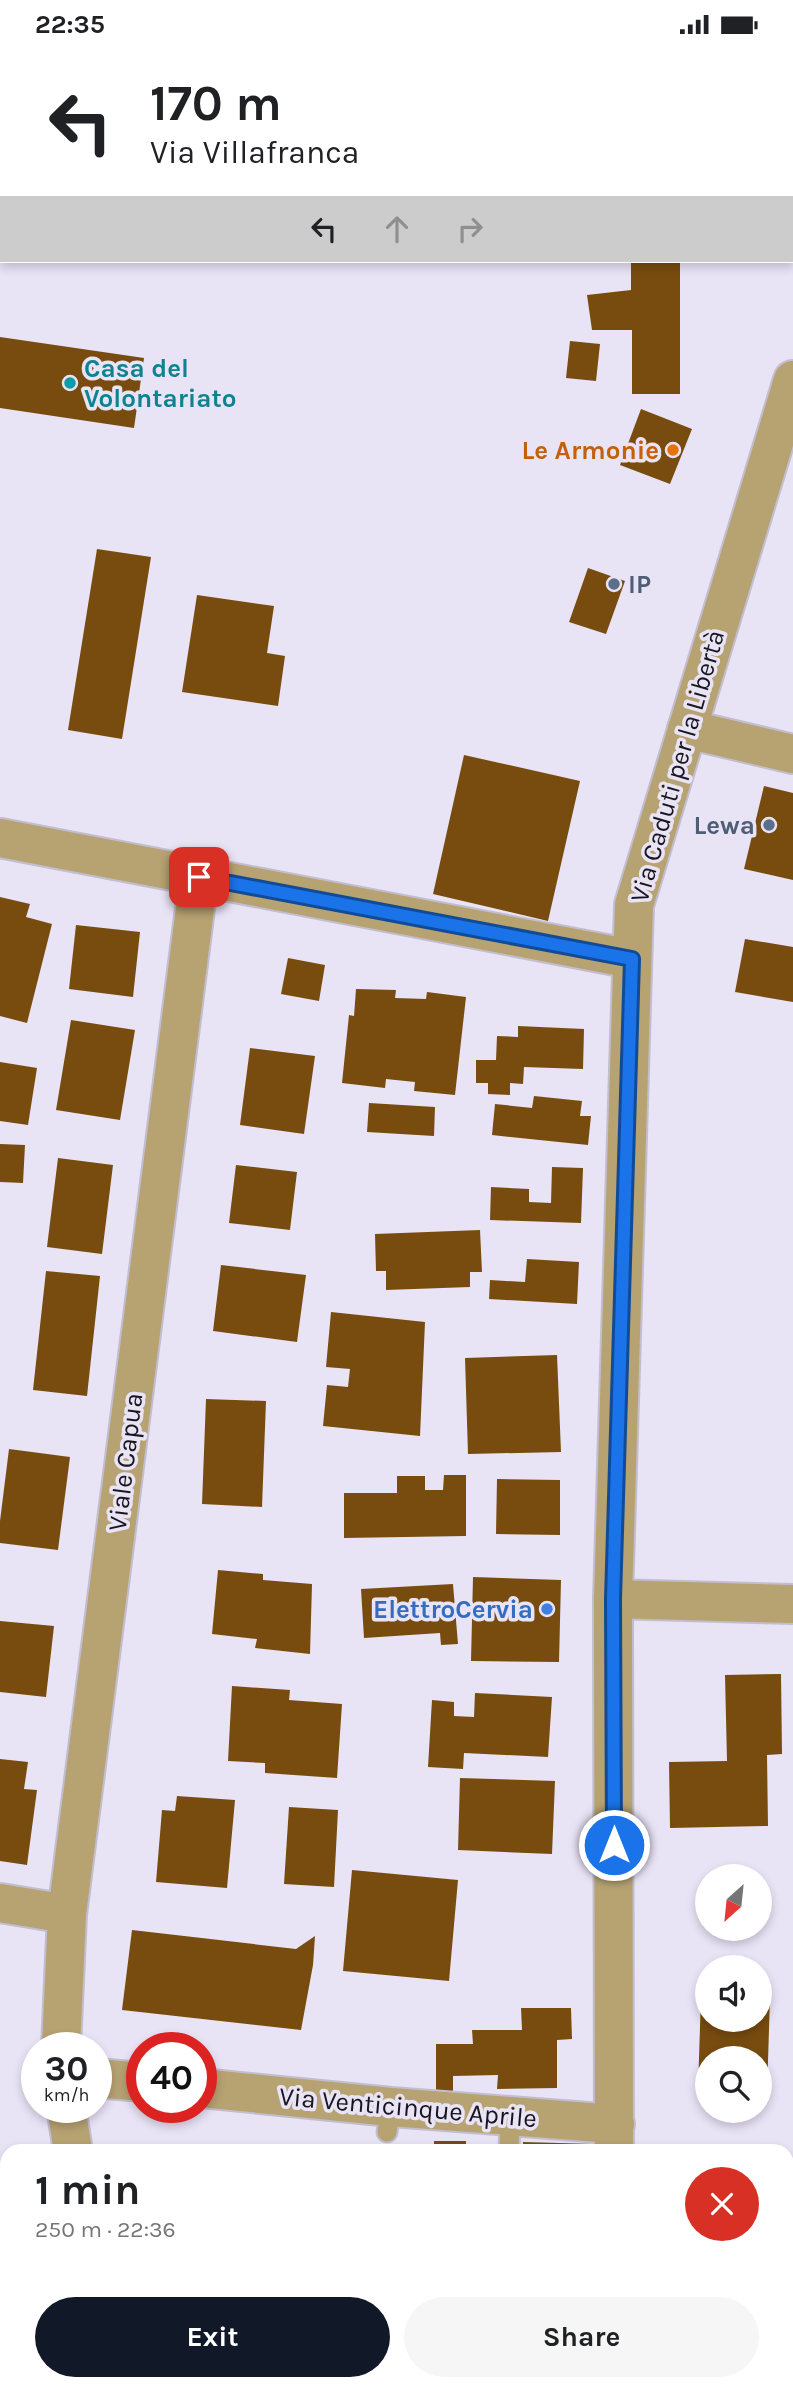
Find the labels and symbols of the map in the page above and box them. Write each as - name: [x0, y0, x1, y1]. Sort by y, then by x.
- place label: Casa del Volontariato: [84, 353, 237, 414]
- marker: Casa del Volontariato: [62, 375, 78, 391]
- place label: Le Armonie: [521, 435, 659, 466]
- marker: Le Armonie: [665, 442, 681, 458]
- place label: IP: [628, 569, 651, 600]
- marker: IP: [606, 576, 622, 592]
- street label: Via Caduti per la Libertà: [624, 626, 731, 906]
- place label: Lewa: [693, 810, 755, 841]
- marker: Lewa: [761, 817, 777, 833]
- pin: [169, 847, 229, 907]
- street label: Viale Capua: [102, 1391, 149, 1533]
- place label: ElettroCervia: [373, 1594, 533, 1625]
- marker: ElettroCervia: [539, 1601, 555, 1617]
- position arrow: [577, 1808, 651, 1882]
- north arrow: [695, 1864, 772, 1941]
- speed limit sign: 40: [126, 2032, 217, 2123]
- street label: Via Venticinque Aprile: [278, 2081, 538, 2134]

